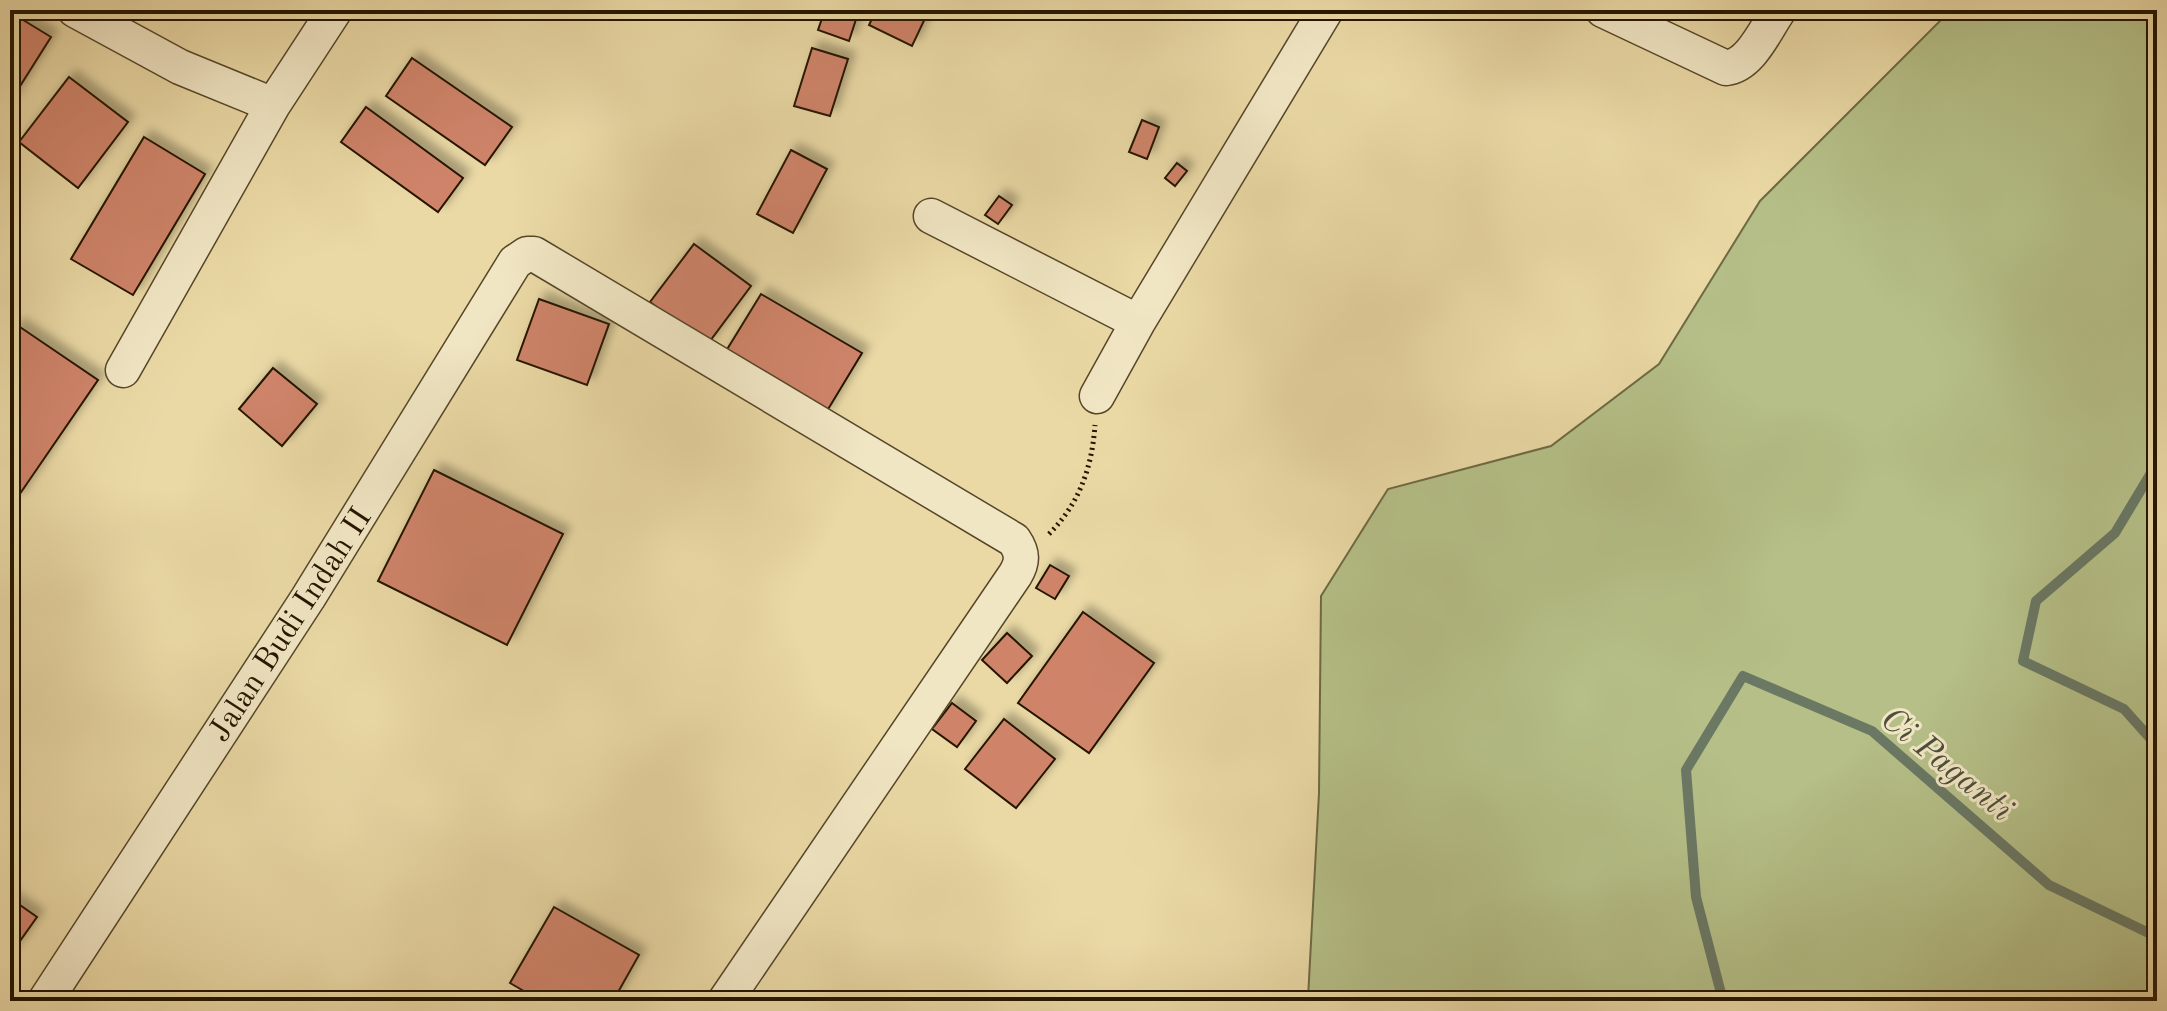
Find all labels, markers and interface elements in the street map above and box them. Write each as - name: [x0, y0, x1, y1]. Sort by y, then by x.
- street label: Jalan Budi Indah II: [204, 503, 379, 748]
- water label: Ci Paganti: [1874, 702, 2019, 829]

